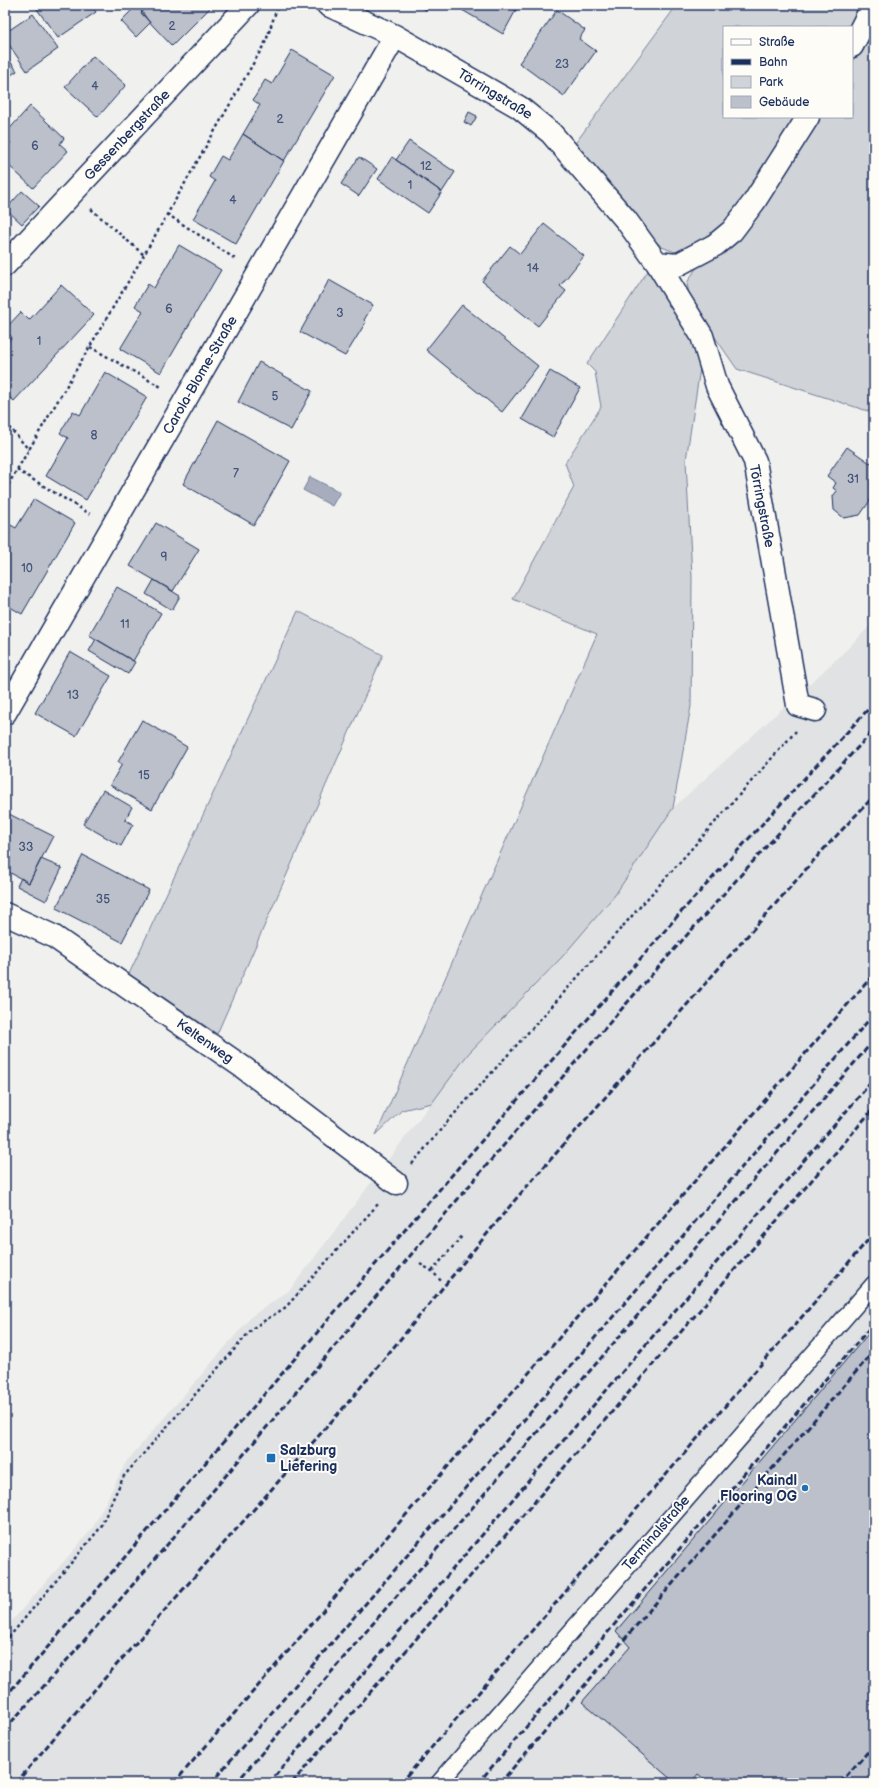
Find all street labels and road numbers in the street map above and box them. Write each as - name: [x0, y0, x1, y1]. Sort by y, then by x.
- street label: Törringstraße: [455, 65, 535, 123]
- street label: Gessenbergstraße: [81, 86, 173, 184]
- street label: Carola-Blome-Straße: [159, 313, 241, 437]
- street label: Törringstraße: [746, 463, 778, 549]
- street label: Keltenweg: [173, 1015, 237, 1067]
- street label: Terminalstraße: [619, 1492, 693, 1574]

